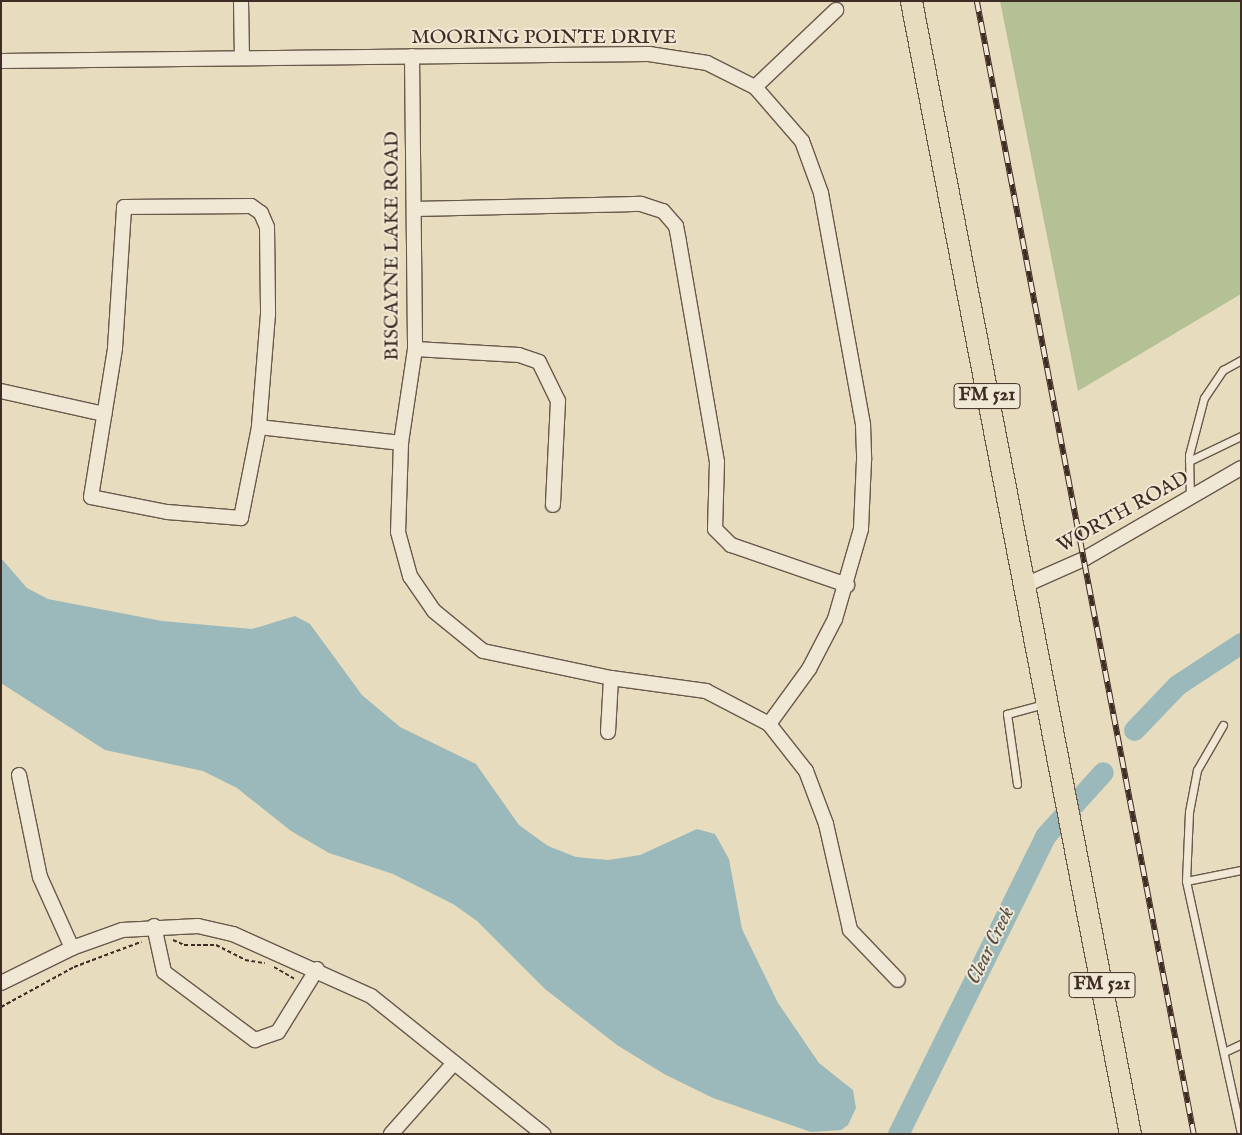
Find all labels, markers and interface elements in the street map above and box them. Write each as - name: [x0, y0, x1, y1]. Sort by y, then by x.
- street label: MOORING POINTE DRIVE: [411, 25, 677, 49]
- street label: BISCAYNE LAKE ROAD: [380, 131, 404, 361]
- road number: FM 521: [953, 380, 1021, 412]
- street label: WORTH ROAD: [1053, 466, 1193, 558]
- water label: Clear Creek: [962, 903, 1020, 989]
- road number: FM 521: [1068, 968, 1136, 1002]

